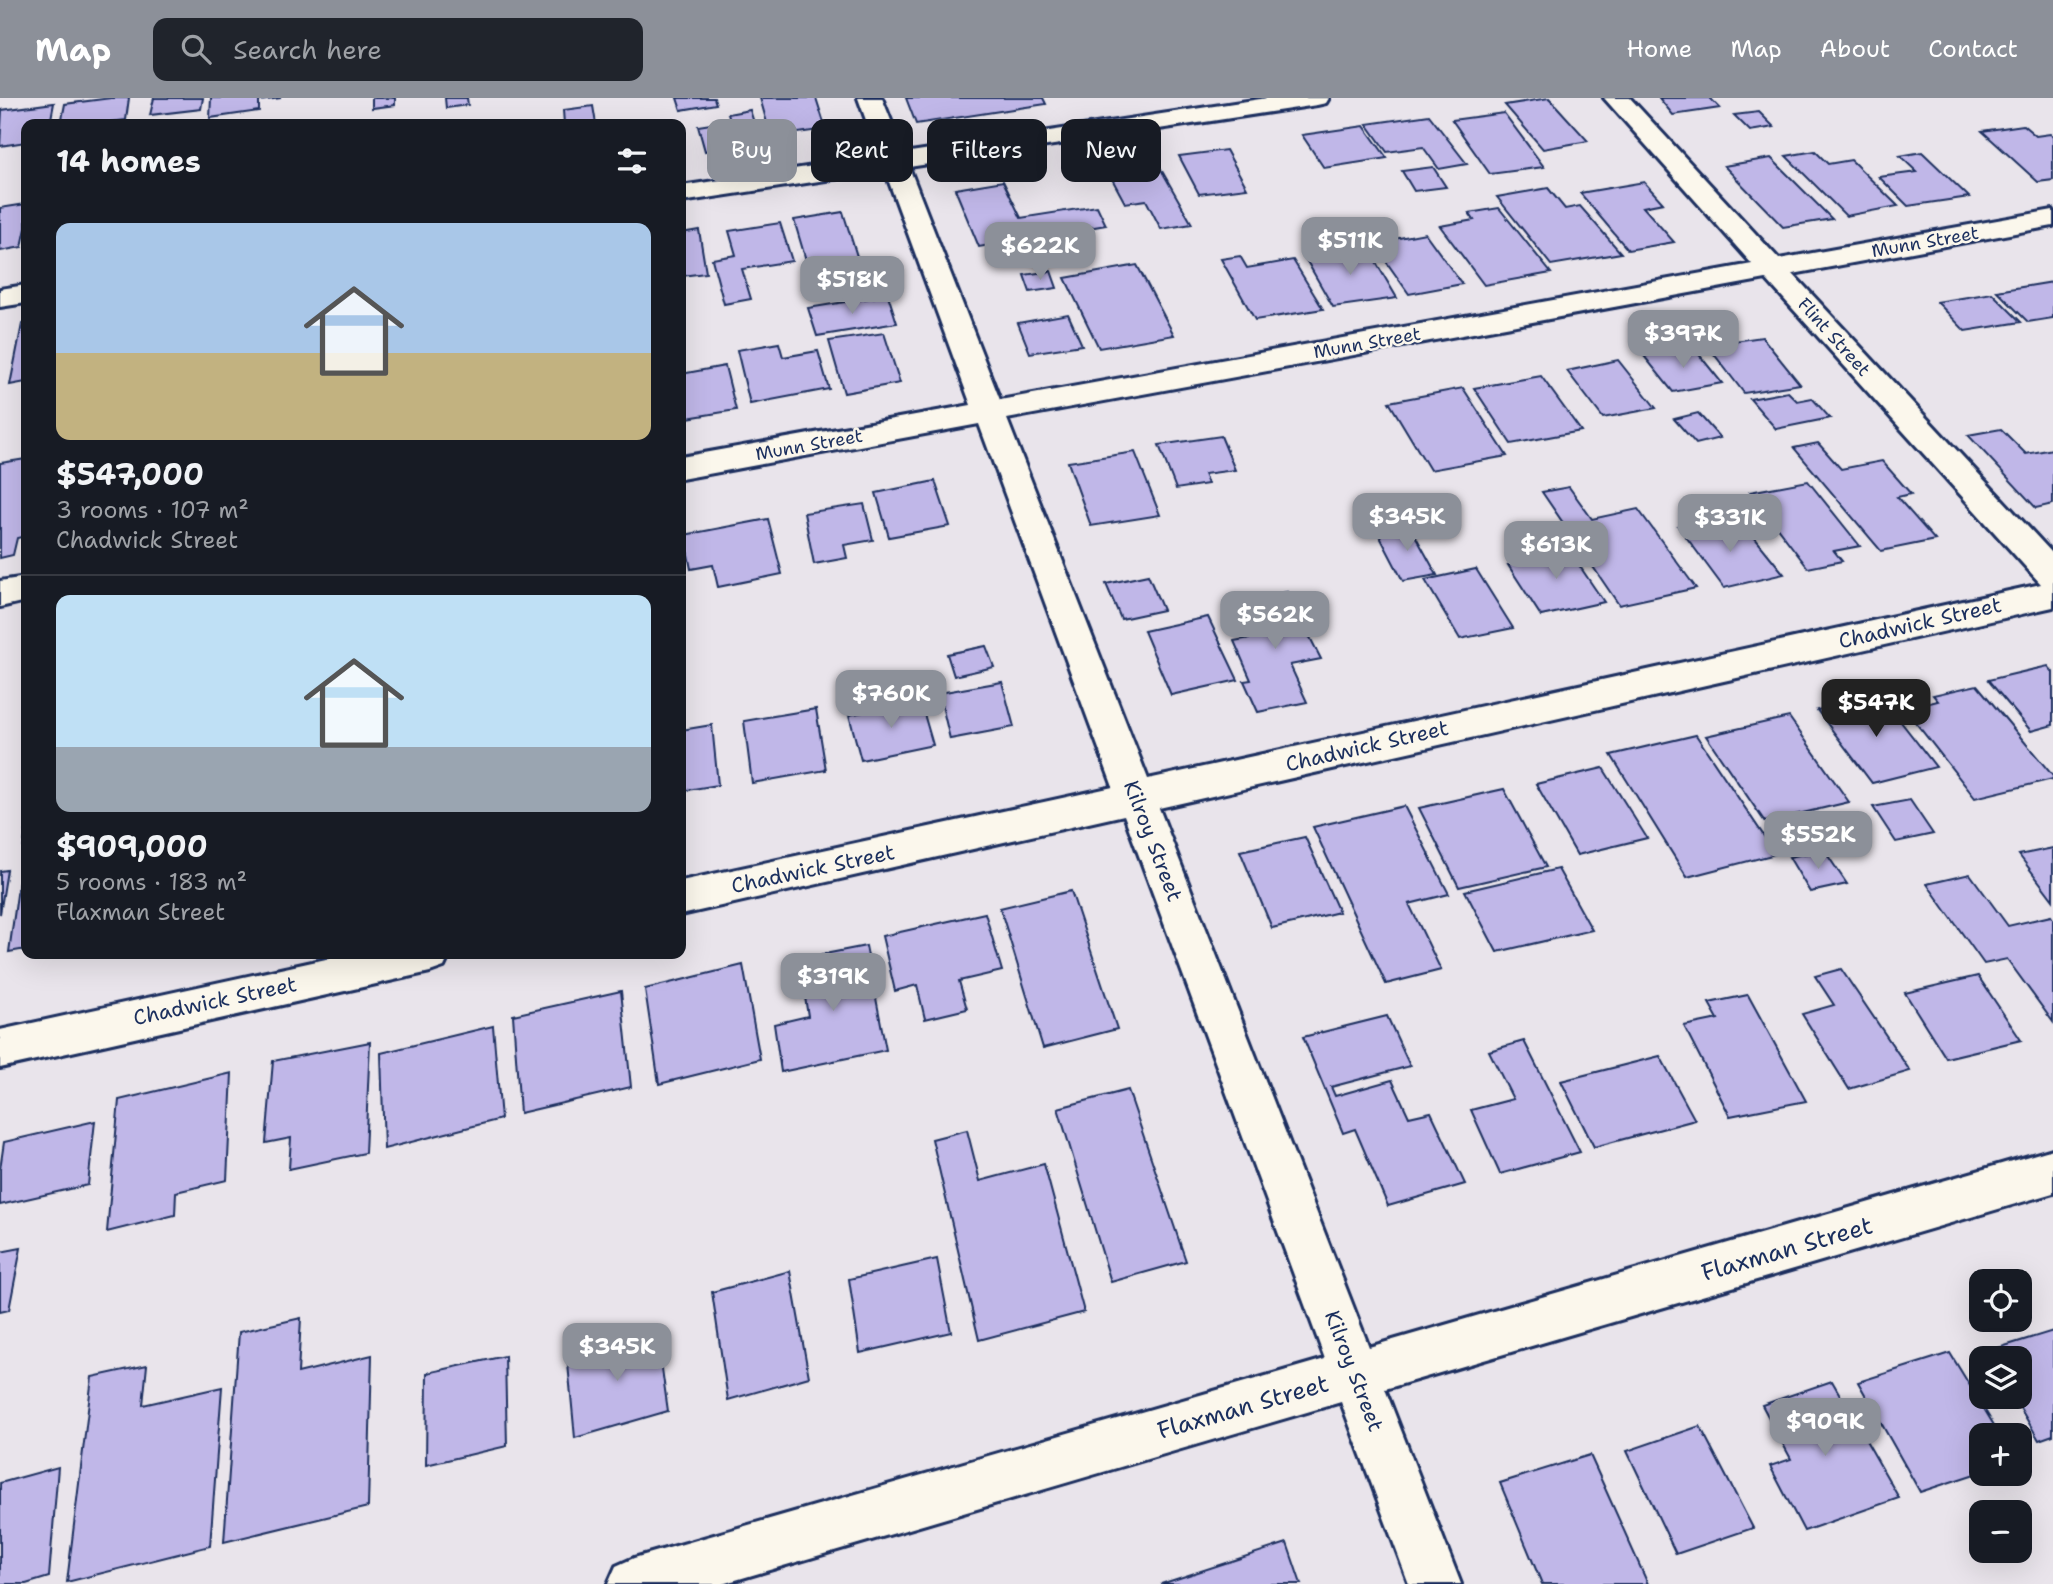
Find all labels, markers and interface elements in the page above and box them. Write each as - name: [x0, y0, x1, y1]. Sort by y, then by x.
- search box: [153, 18, 643, 81]
- text: Map: [35, 27, 111, 72]
- icon: search: [177, 30, 215, 68]
- text: Search here: [233, 32, 382, 67]
- text: Home: [1626, 33, 1692, 65]
- text: Map: [1730, 33, 1782, 65]
- text: About: [1820, 33, 1890, 65]
- text: Contact: [1928, 33, 2018, 65]
- chip: Buy: [707, 119, 797, 182]
- chip: Rent: [811, 119, 913, 182]
- chip: Filters: [927, 119, 1047, 182]
- chip: New: [1061, 119, 1161, 182]
- text: 14 homes: [56, 141, 201, 182]
- icon: filters: [613, 142, 651, 180]
- pin: $511K: [1301, 218, 1399, 277]
- street label: Munn Street: [1869, 221, 1981, 263]
- pin: $622K: [991, 222, 1089, 282]
- text: $511K: [1317, 225, 1383, 255]
- text: $622K: [1001, 230, 1079, 260]
- pin: $518K: [803, 256, 901, 316]
- text: $518K: [816, 264, 888, 294]
- icon: home: [291, 268, 417, 394]
- street label: Flint Street: [1792, 293, 1876, 381]
- pin: $397K: [1634, 310, 1732, 370]
- text: $397K: [1644, 318, 1722, 348]
- street label: Munn Street: [1311, 322, 1423, 364]
- street label: Munn Street: [753, 424, 865, 466]
- text: $547,000: [56, 454, 204, 495]
- pin: $345K: [1358, 494, 1456, 553]
- pin: $331K: [1681, 494, 1779, 554]
- text: 3 rooms · 107 m²: [56, 495, 249, 525]
- text: $345K: [1369, 501, 1445, 531]
- text: $331K: [1694, 502, 1766, 532]
- pin: $613K: [1507, 522, 1605, 581]
- text: Chadwick Street: [56, 525, 238, 555]
- text: $613K: [1520, 529, 1592, 559]
- street label: Chadwick Street: [1836, 591, 2004, 655]
- pin: $562K: [1226, 592, 1324, 651]
- text: $562K: [1236, 599, 1314, 629]
- icon: home: [291, 640, 417, 766]
- pin: $760K: [842, 670, 940, 730]
- text: $760K: [851, 678, 931, 708]
- pin: $547K: [1827, 680, 1925, 739]
- text: $547K: [1837, 687, 1915, 717]
- street label: Chadwick Street: [1283, 714, 1451, 778]
- street label: Kilroy Street: [1117, 776, 1189, 906]
- pin: $552K: [1769, 812, 1867, 871]
- text: $552K: [1780, 819, 1856, 849]
- text: $909,000: [56, 826, 208, 867]
- street label: Chadwick Street: [729, 838, 897, 900]
- text: 5 rooms · 183 m²: [56, 867, 247, 897]
- text: Flaxman Street: [56, 897, 225, 927]
- pin: $319K: [784, 954, 882, 1013]
- text: $319K: [797, 961, 869, 991]
- street label: Chadwick Street: [131, 970, 299, 1032]
- street label: Flaxman Street: [1698, 1209, 1876, 1289]
- map controls: [1969, 1269, 2032, 1563]
- button: locate: [1969, 1269, 2032, 1332]
- street label: Kilroy Street: [1318, 1306, 1390, 1436]
- pin: $345K: [568, 1324, 666, 1383]
- text: $345K: [579, 1331, 655, 1361]
- button: layers: [1969, 1346, 2032, 1409]
- street label: Flaxman Street: [1154, 1367, 1332, 1447]
- pin: $909K: [1776, 1398, 1874, 1458]
- text: $909K: [1786, 1406, 1864, 1436]
- button: +: [1969, 1423, 2032, 1486]
- button: −: [1969, 1500, 2032, 1563]

